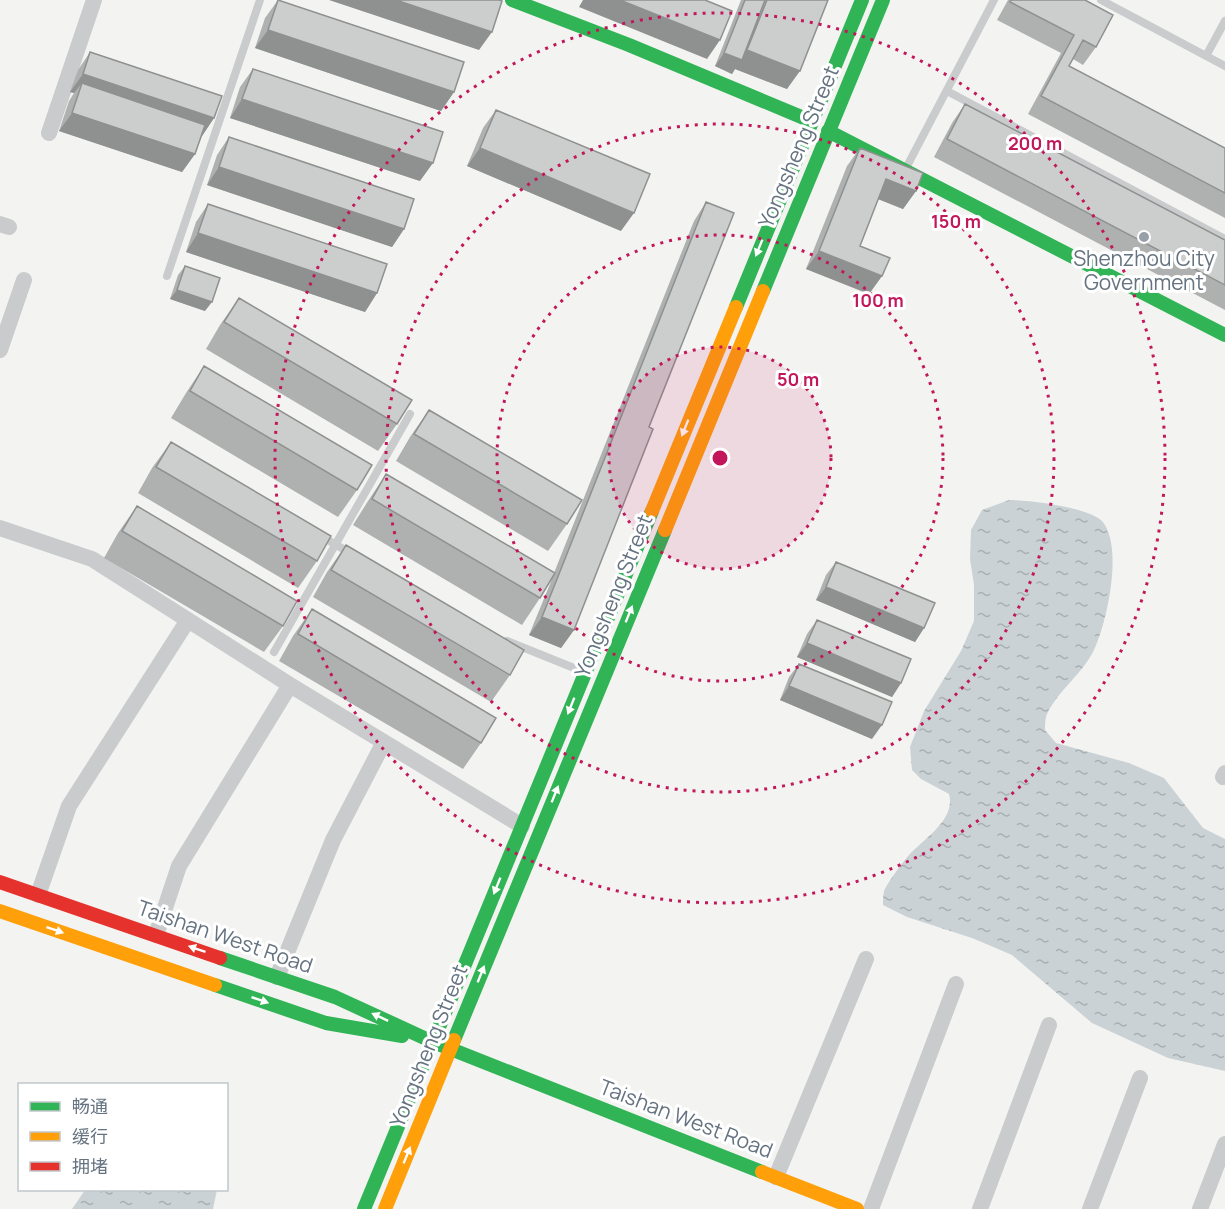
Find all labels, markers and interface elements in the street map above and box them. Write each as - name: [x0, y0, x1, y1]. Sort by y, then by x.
- street label: Yongsheng Street: [751, 61, 845, 232]
- text: 200 m: [1008, 131, 1062, 155]
- text: 150 m: [931, 209, 981, 233]
- marker: Shenzhou City Government: [1137, 230, 1151, 244]
- one-way arrow: [754, 239, 763, 257]
- place label: Shenzhou City Government: [1073, 244, 1215, 296]
- text: 100 m: [852, 288, 904, 312]
- text: 50 m: [777, 367, 819, 391]
- one-way arrow: [680, 420, 690, 438]
- centre of rings: [710, 448, 730, 468]
- street label: Yongsheng Street: [568, 510, 659, 681]
- one-way arrow: [624, 604, 634, 622]
- one-way arrow: [566, 697, 575, 715]
- one-way arrow: [551, 785, 560, 803]
- one-way arrow: [492, 878, 502, 896]
- street label: Taishan West Road: [134, 893, 317, 979]
- one-way arrow: [46, 926, 64, 935]
- one-way arrow: [188, 944, 206, 954]
- street label: Yongsheng Street: [383, 960, 474, 1131]
- one-way arrow: [476, 965, 486, 983]
- one-way arrow: [251, 995, 269, 1005]
- one-way arrow: [371, 1013, 388, 1022]
- street label: Taishan West Road: [596, 1072, 777, 1164]
- legend: [18, 1083, 228, 1191]
- text: 畅通: [72, 1094, 108, 1118]
- text: 缓行: [72, 1124, 108, 1148]
- one-way arrow: [403, 1146, 412, 1164]
- text: 拥堵: [72, 1154, 108, 1178]

